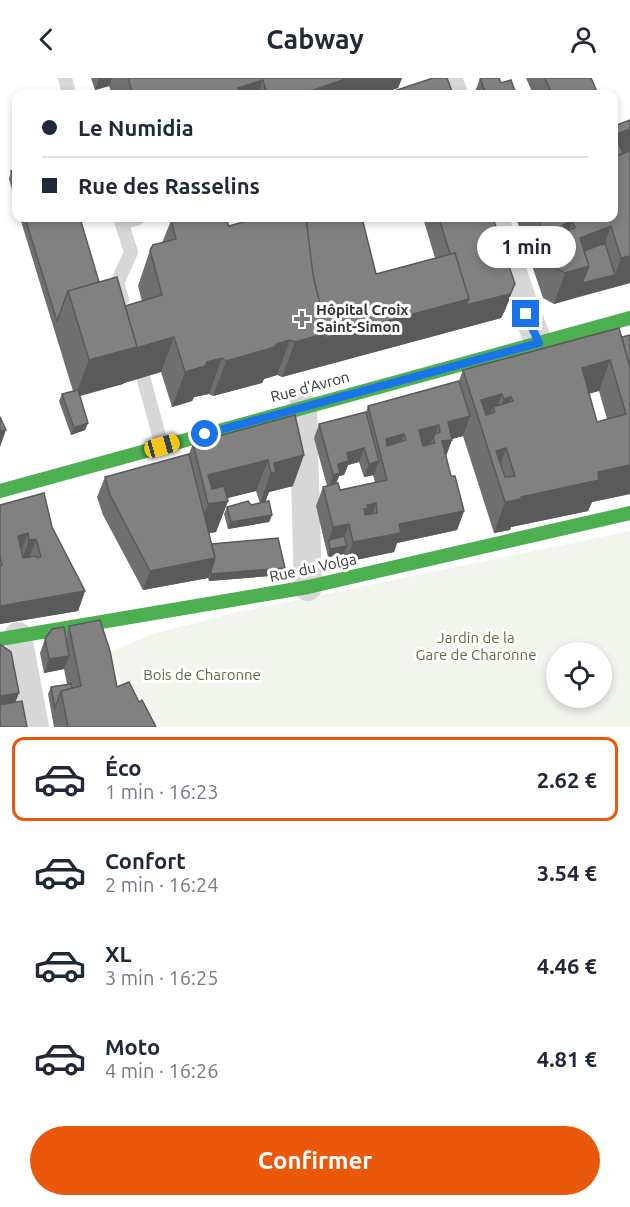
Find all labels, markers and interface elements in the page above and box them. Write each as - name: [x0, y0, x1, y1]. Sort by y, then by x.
- icon: back: [30, 23, 63, 56]
- icon: person: [567, 23, 600, 56]
- text: Cabway: [266, 24, 364, 54]
- text: Le Numidia: [78, 115, 194, 140]
- text: Rue des Rasselins: [78, 173, 260, 198]
- callout: 1 min: [476, 227, 576, 269]
- text: 1 min: [501, 235, 552, 258]
- route end: [512, 300, 539, 327]
- place label: Hôpital Croix Saint-Simon: [316, 301, 409, 335]
- marker: Hôpital Croix Saint-Simon: [293, 310, 311, 328]
- street label: Rue d'Avron: [269, 368, 351, 405]
- route start: [191, 420, 218, 447]
- car: [142, 432, 182, 460]
- street label: Rue du Volga: [268, 550, 358, 585]
- park label: Jardin de la Gare de Charonne: [416, 629, 536, 663]
- map controls: [546, 642, 612, 708]
- button: locate: [546, 642, 612, 708]
- park label: Bois de Charonne: [143, 666, 261, 683]
- icon: car: [33, 752, 87, 806]
- text: Éco: [105, 755, 142, 780]
- text: 2.62 €: [537, 767, 597, 792]
- text: 1 min · 16:23: [105, 780, 219, 803]
- icon: car: [33, 845, 87, 899]
- text: Confort: [105, 848, 186, 873]
- text: 3.54 €: [537, 860, 597, 885]
- text: 2 min · 16:24: [105, 873, 219, 896]
- icon: car: [33, 938, 87, 992]
- text: XL: [105, 941, 132, 966]
- text: 4.46 €: [537, 953, 597, 978]
- text: 3 min · 16:25: [105, 966, 219, 989]
- icon: car: [33, 1031, 87, 1085]
- text: Moto: [105, 1034, 160, 1059]
- text: 4.81 €: [537, 1046, 597, 1071]
- text: 4 min · 16:26: [105, 1059, 219, 1082]
- button: Confirmer: [30, 1126, 600, 1195]

